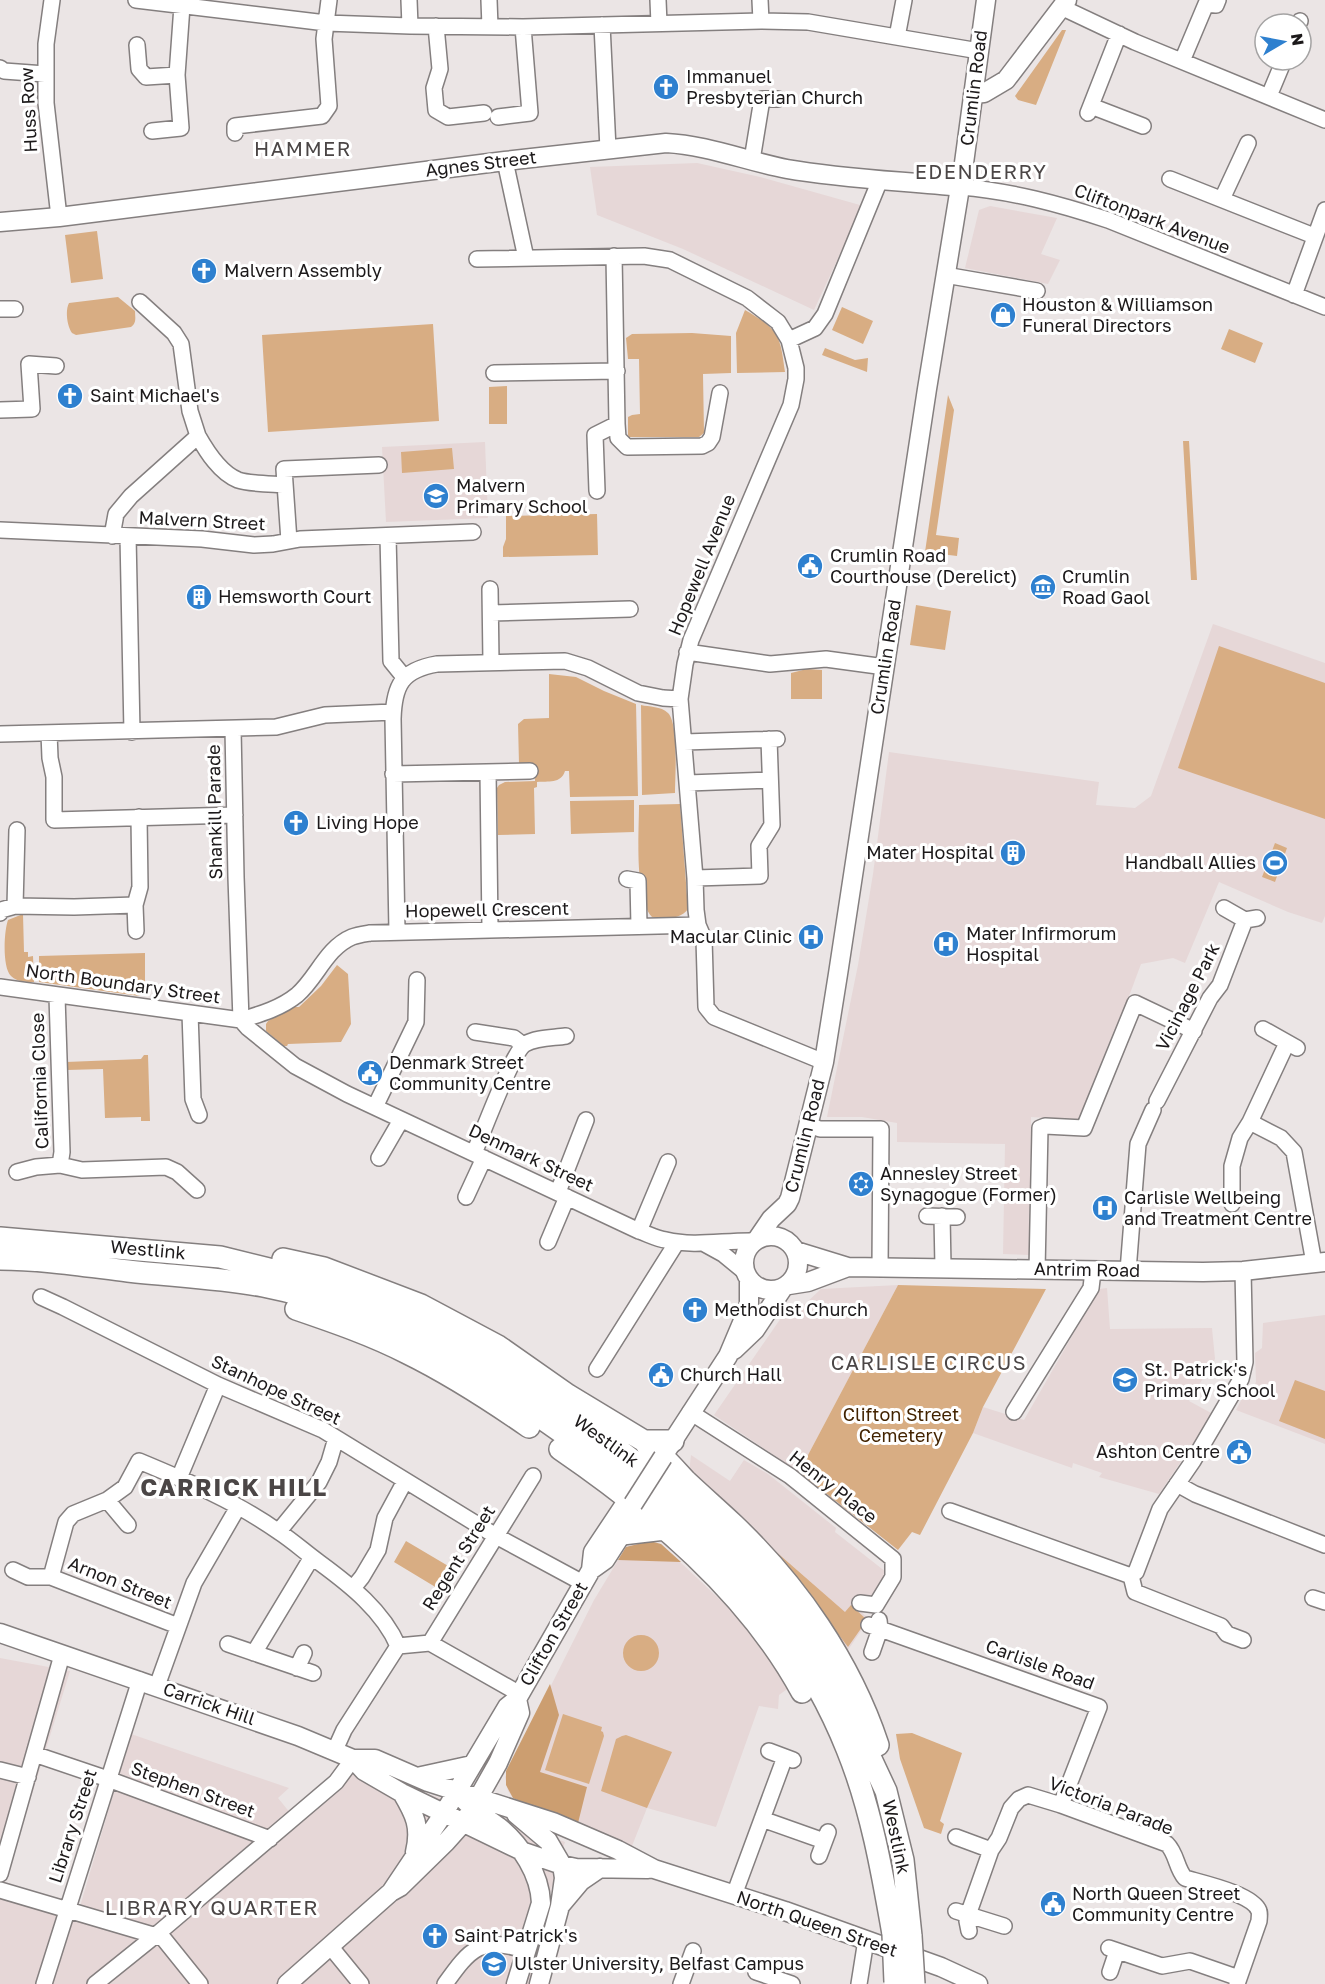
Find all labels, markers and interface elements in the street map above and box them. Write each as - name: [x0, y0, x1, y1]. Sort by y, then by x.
- north arrow: [1253, 12, 1313, 72]
- street label: Crumlin Road: [955, 29, 991, 147]
- text: N: [1287, 32, 1309, 47]
- place label: Immanuel Presbyterian Church: [686, 65, 863, 108]
- street label: Huss Row: [15, 66, 41, 153]
- church icon: Immanuel Presbyterian Church: [651, 72, 681, 102]
- district label: HAMMER: [254, 136, 352, 160]
- street label: Agnes Street: [424, 145, 538, 181]
- district label: EDENDERRY: [915, 159, 1047, 183]
- street label: Cliftonpark Avenue: [1071, 178, 1233, 258]
- church icon: Malvern Assembly: [189, 256, 219, 286]
- place label: Malvern Assembly: [224, 259, 382, 281]
- place label: Houston & Williamson Funeral Directors: [1022, 293, 1213, 336]
- shop icon: Houston & Williamson Funeral Directors: [988, 300, 1018, 330]
- church icon: Saint Michael's: [55, 381, 85, 411]
- place label: Saint Michael's: [90, 384, 219, 406]
- place label: Malvern Primary School: [456, 474, 588, 517]
- school or university icon: Malvern Primary School: [421, 481, 451, 511]
- street label: Hopewell Avenue: [663, 491, 739, 638]
- street label: Malvern Street: [138, 506, 266, 534]
- place label: Crumlin Road Courthouse (Derelict): [830, 544, 1017, 587]
- public building icon: Crumlin Road Courthouse (Derelict): [795, 551, 825, 581]
- place label: Crumlin Road Gaol: [1062, 565, 1150, 608]
- museum icon: Crumlin Road Gaol: [1028, 572, 1058, 602]
- building icon: Hemsworth Court: [184, 582, 214, 612]
- place label: Hemsworth Court: [218, 585, 371, 607]
- street label: Crumlin Road: [865, 598, 905, 716]
- street label: Shankill Parade: [202, 744, 226, 880]
- church icon: Living Hope: [281, 808, 311, 838]
- place label: Living Hope: [316, 811, 419, 833]
- building icon: Mater Hospital: [998, 838, 1028, 868]
- place label: Mater Hospital: [866, 841, 994, 863]
- sports icon: Handball Allies: [1260, 848, 1290, 878]
- place label: Handball Allies: [1125, 851, 1256, 873]
- street label: Hopewell Crescent: [405, 897, 569, 921]
- hospital icon: Macular Clinic: [796, 922, 826, 952]
- place label: Mater Infirmorum Hospital: [966, 922, 1116, 965]
- place label: Macular Clinic: [670, 925, 792, 947]
- hospital icon: Mater Infirmorum Hospital: [931, 929, 961, 959]
- street label: Vicinage Park: [1151, 939, 1224, 1054]
- street label: North Boundary Street: [25, 958, 222, 1008]
- street label: California Close: [26, 1013, 52, 1150]
- place label: Denmark Street Community Centre: [389, 1051, 551, 1094]
- public building icon: Denmark Street Community Centre: [355, 1058, 385, 1088]
- street label: Crumlin Road: [779, 1077, 829, 1195]
- street label: Denmark Street: [466, 1119, 597, 1196]
- place label: Annesley Street Synagogue (Former): [880, 1162, 1057, 1205]
- synagogue icon: Annesley Street Synagogue (Former): [846, 1169, 876, 1199]
- place label: Carlisle Wellbeing and Treatment Centre: [1124, 1186, 1312, 1229]
- hospital icon: Carlisle Wellbeing and Treatment Centre: [1090, 1193, 1120, 1223]
- street label: Westlink: [109, 1235, 187, 1263]
- street label: Antrim Road: [1034, 1257, 1140, 1281]
- church icon: Methodist Church: [680, 1295, 710, 1325]
- place label: Methodist Church: [714, 1298, 868, 1320]
- street label: Stanhope Street: [208, 1349, 345, 1429]
- district label: CARLISLE CIRCUS: [831, 1350, 1027, 1374]
- place label: St. Patrick's Primary School: [1144, 1358, 1276, 1401]
- public building icon: Church Hall: [646, 1360, 676, 1390]
- place label: Church Hall: [680, 1363, 782, 1385]
- school or university icon: St. Patrick's Primary School: [1110, 1365, 1140, 1395]
- park label: Clifton Street Cemetery: [843, 1403, 959, 1446]
- street label: Westlink: [570, 1409, 644, 1471]
- public building icon: Ashton Centre: [1224, 1437, 1254, 1467]
- place label: Ashton Centre: [1096, 1440, 1220, 1462]
- street label: Henry Place: [785, 1445, 882, 1527]
- district label: CARRICK HILL: [140, 1472, 328, 1501]
- street label: Regent Street: [417, 1501, 499, 1614]
- street label: Arnon Street: [65, 1551, 175, 1613]
- street label: Clifton Street: [514, 1578, 592, 1689]
- street label: Carlisle Road: [983, 1634, 1098, 1694]
- street label: Carrick Hill: [160, 1677, 258, 1729]
- street label: Stephen Street: [128, 1756, 258, 1822]
- street label: Library Street: [43, 1766, 101, 1885]
- street label: Victoria Parade: [1046, 1771, 1177, 1839]
- street label: Westlink: [878, 1798, 916, 1876]
- place label: North Queen Street Community Centre: [1072, 1882, 1241, 1925]
- street label: North Queen Street: [734, 1885, 901, 1961]
- public building icon: North Queen Street Community Centre: [1038, 1889, 1068, 1919]
- district label: LIBRARY QUARTER: [105, 1894, 319, 1920]
- church icon: Saint Patrick's: [420, 1921, 450, 1951]
- place label: Saint Patrick's: [454, 1924, 578, 1946]
- school or university icon: Ulster University, Belfast Campus: [479, 1949, 509, 1979]
- place label: Ulster University, Belfast Campus: [514, 1952, 804, 1974]

